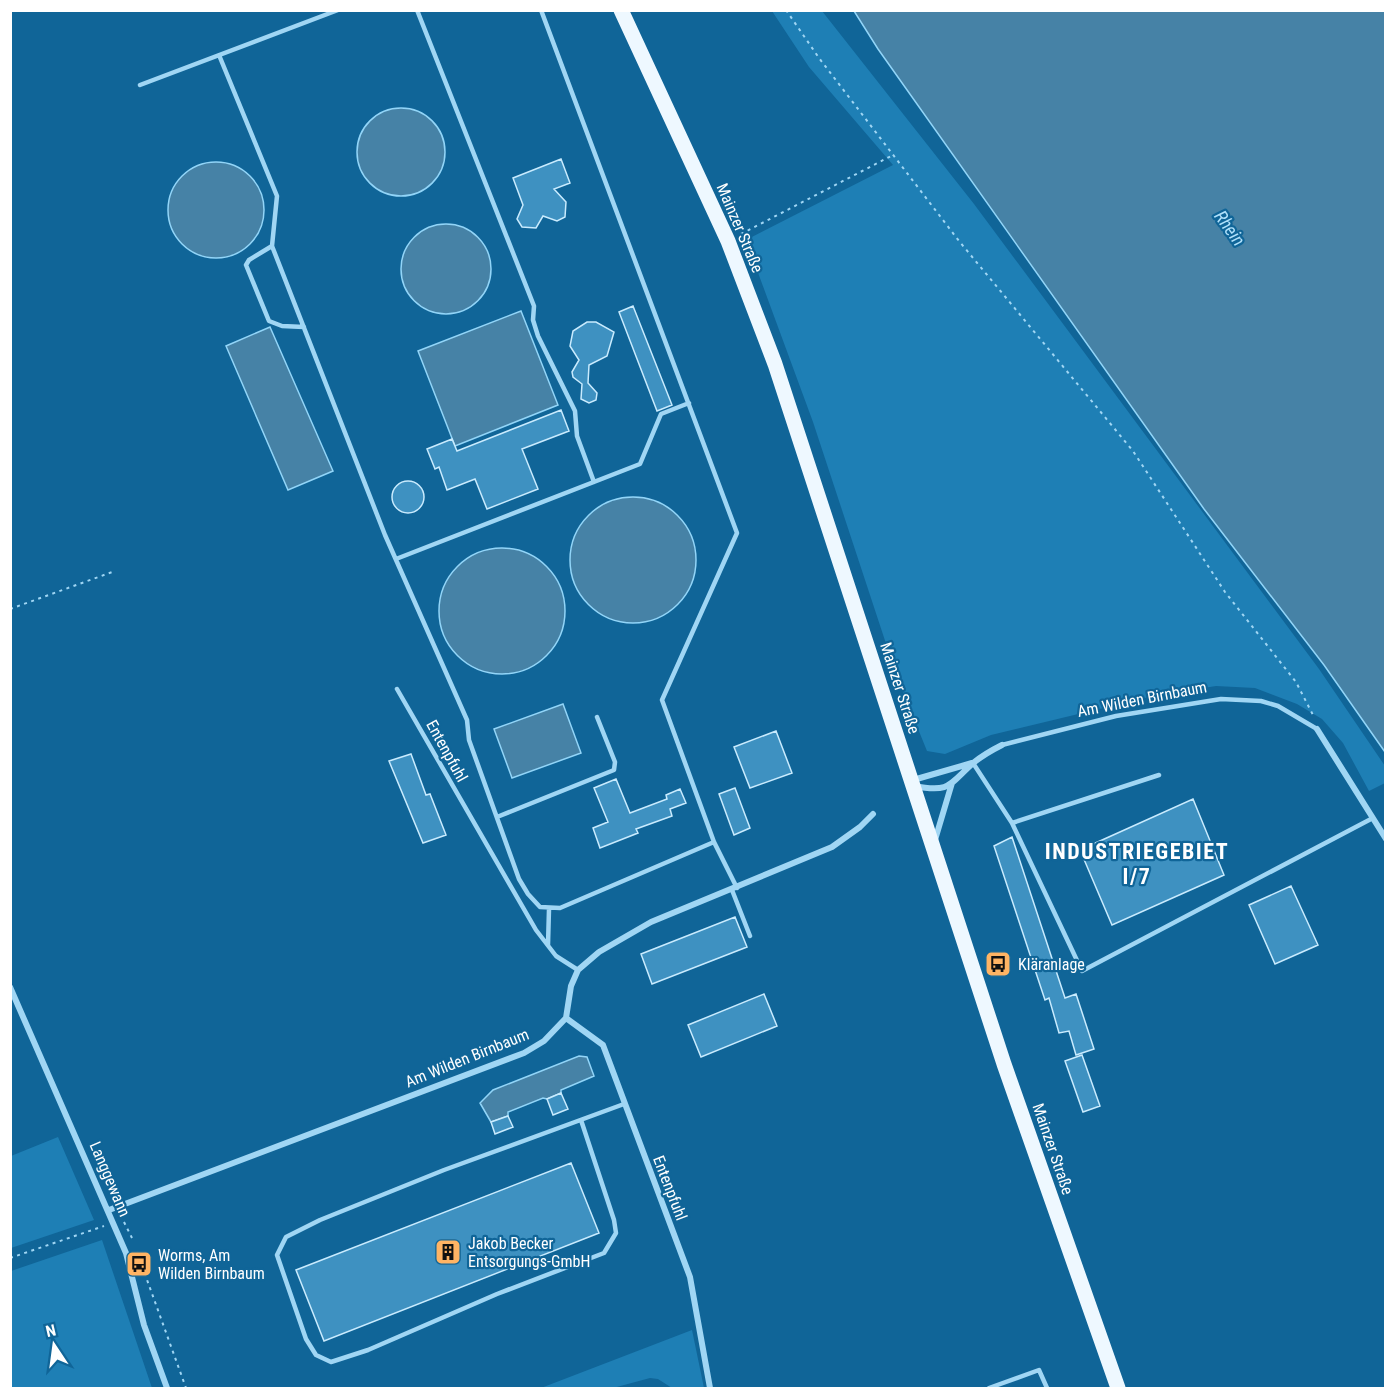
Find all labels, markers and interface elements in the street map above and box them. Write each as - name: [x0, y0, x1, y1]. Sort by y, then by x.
- street label: Mainzer Straße: [713, 180, 767, 276]
- water label: Rhein: [1210, 206, 1250, 250]
- street label: Mainzer Straße: [876, 640, 924, 736]
- street label: Am Wilden Birnbaum: [1076, 677, 1208, 721]
- street label: Entenpfuhl: [422, 717, 472, 785]
- district label: INDUSTRIEGEBIET I/7: [1045, 839, 1229, 889]
- bus stop icon: Kläranlage: [983, 949, 1013, 979]
- place label: Kläranlage: [1018, 955, 1085, 974]
- street label: Am Wilden Birnbaum: [402, 1025, 532, 1091]
- street label: Mainzer Straße: [1029, 1101, 1077, 1197]
- street label: Langgewann: [86, 1139, 134, 1219]
- street label: Entenpfuhl: [649, 1153, 691, 1223]
- place label: Jakob Becker Entsorgungs-GmbH: [468, 1234, 590, 1271]
- building icon: Jakob Becker Entsorgungs-GmbH: [433, 1237, 463, 1267]
- place label: Worms, Am Wilden Birnbaum: [158, 1246, 265, 1283]
- bus stop icon: Worms, Am Wilden Birnbaum: [124, 1249, 154, 1279]
- north arrow: [24, 1315, 84, 1375]
- text: N: [44, 1321, 58, 1341]

